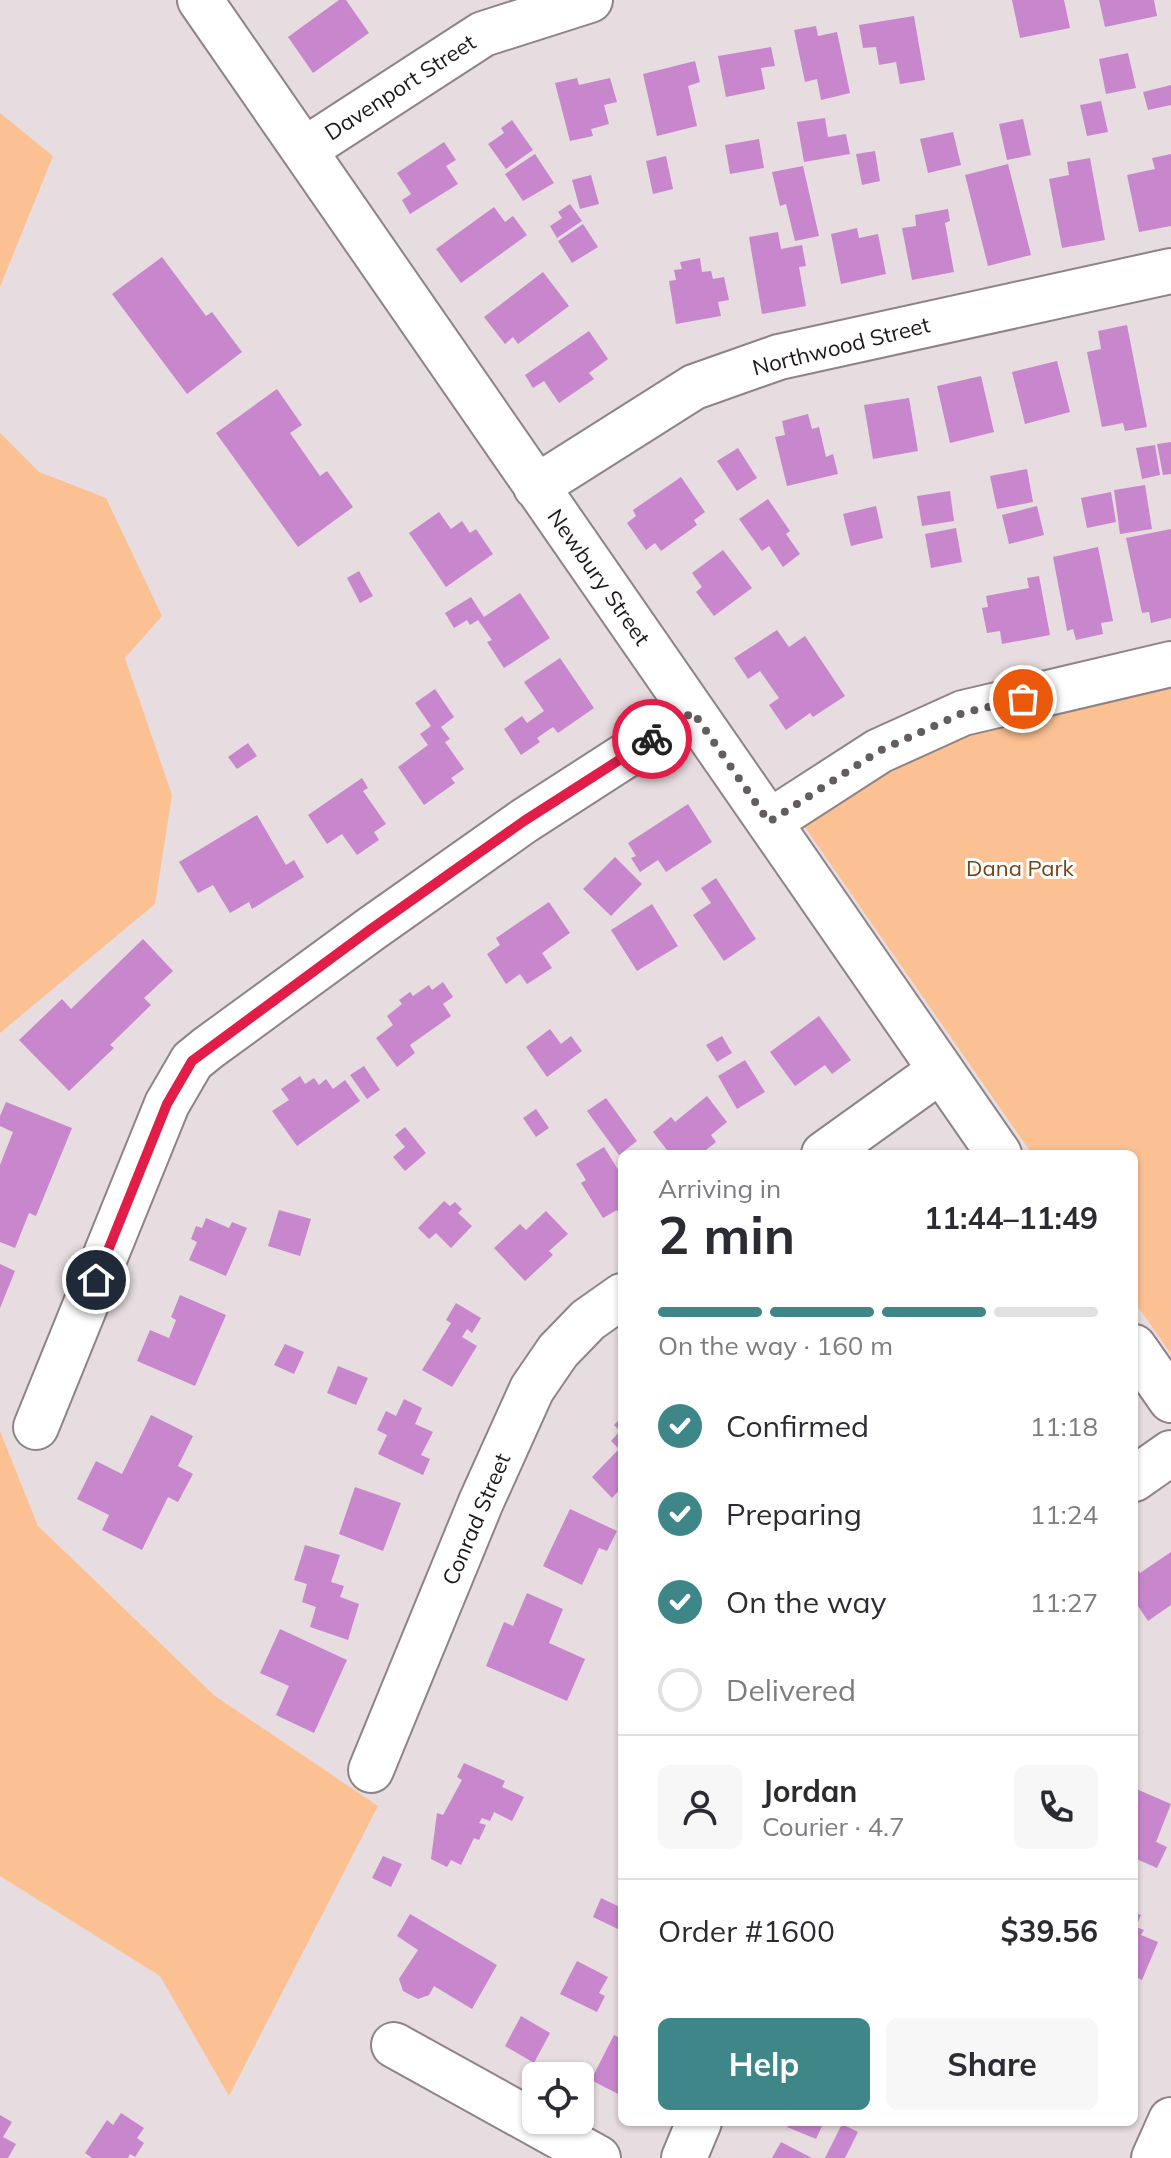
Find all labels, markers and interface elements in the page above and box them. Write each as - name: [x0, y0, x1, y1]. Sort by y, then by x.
- street label: Davenport Street: [319, 28, 481, 146]
- street label: Northwood Street: [749, 310, 933, 382]
- street label: Newbury Street: [542, 503, 657, 651]
- pin: [989, 665, 1057, 733]
- icon: bag: [1001, 677, 1045, 721]
- courier: [612, 699, 692, 779]
- icon: bike: [630, 717, 674, 761]
- park label: Dana Park: [966, 854, 1075, 882]
- text: Arriving in: [658, 1172, 781, 1205]
- text: 11:44–11:49: [924, 1199, 1098, 1237]
- text: 2 min: [658, 1202, 795, 1267]
- pin: [62, 1246, 130, 1314]
- icon: home: [74, 1258, 118, 1302]
- text: On the way · 160 m: [658, 1329, 893, 1362]
- icon: check: [658, 1404, 702, 1448]
- text: Confirmed: [726, 1407, 869, 1445]
- text: 11:18: [1030, 1410, 1098, 1443]
- street label: Conrad Street: [436, 1449, 516, 1589]
- icon: check: [658, 1492, 702, 1536]
- text: Preparing: [726, 1495, 862, 1533]
- text: 11:24: [1030, 1498, 1098, 1531]
- icon: check: [658, 1580, 702, 1624]
- text: On the way: [726, 1583, 886, 1621]
- text: 11:27: [1030, 1586, 1098, 1619]
- text: Delivered: [726, 1671, 856, 1709]
- button: person: [658, 1765, 742, 1849]
- button: phone: [1014, 1765, 1098, 1849]
- text: Jordan: [762, 1772, 857, 1810]
- text: Courier · 4.7: [762, 1810, 905, 1843]
- text: Order #1600: [658, 1912, 835, 1950]
- text: $39.56: [1001, 1912, 1098, 1950]
- button: Help: [658, 2018, 870, 2110]
- button: Share: [886, 2018, 1098, 2110]
- map controls: [522, 2062, 594, 2134]
- button: locate: [522, 2062, 594, 2134]

